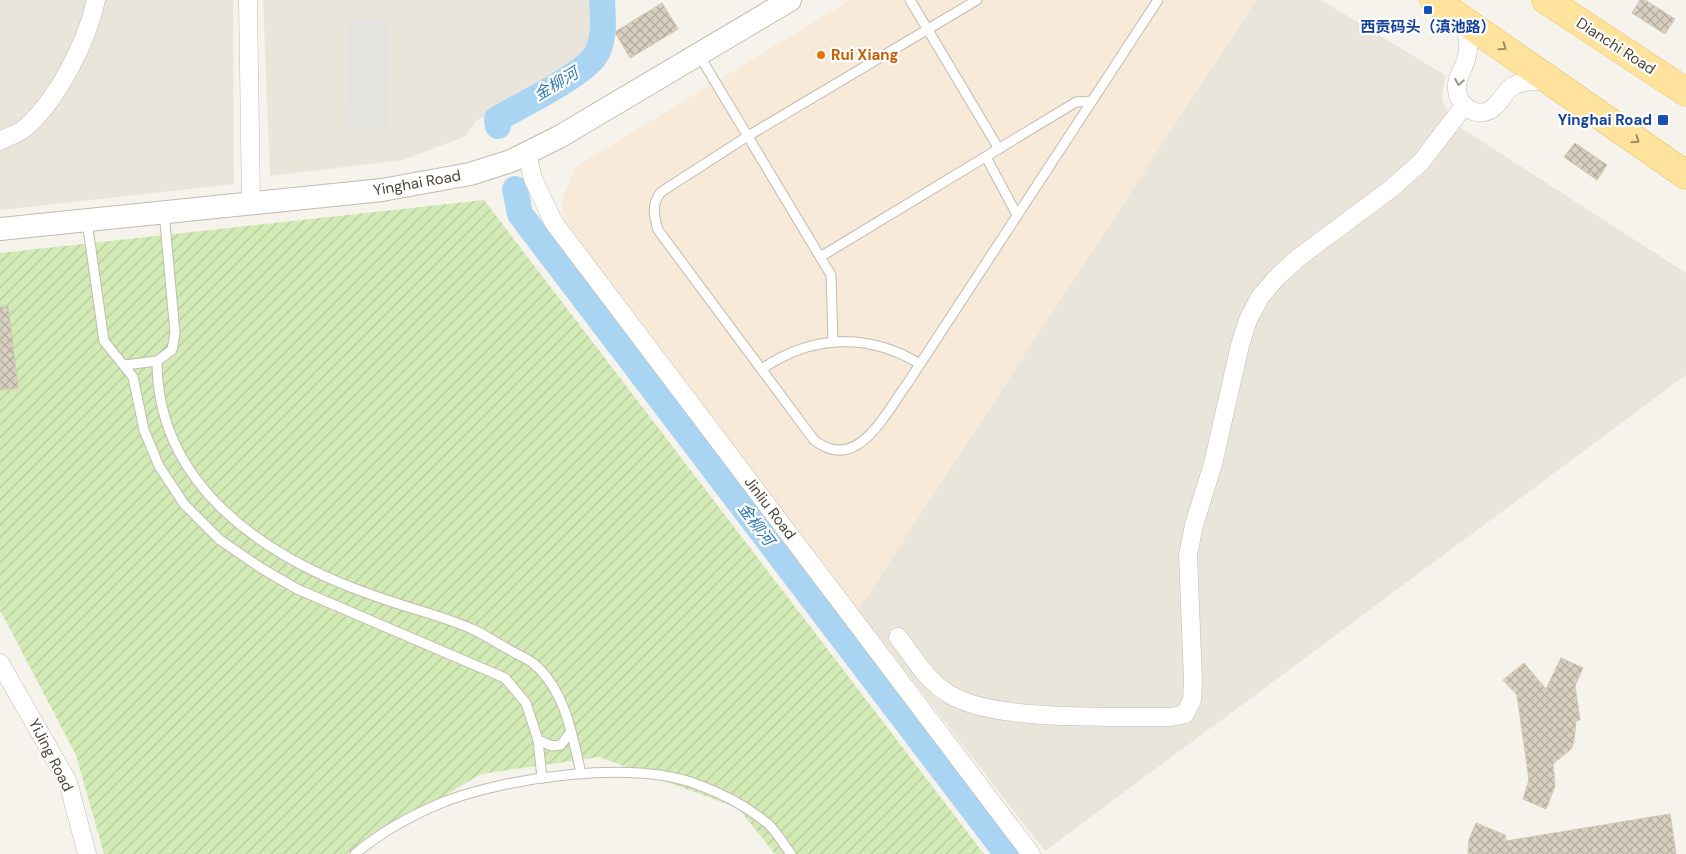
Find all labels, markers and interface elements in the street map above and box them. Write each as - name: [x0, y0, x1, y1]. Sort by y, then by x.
- marker: 西贡码头（滇池路）: [1422, 4, 1434, 16]
- street label: Dianchi Road: [1573, 13, 1659, 79]
- place label: 西贡码头（滇池路）: [1360, 17, 1496, 37]
- one-way arrow: [1497, 41, 1507, 50]
- place label: Rui Xiang: [831, 45, 899, 65]
- marker: Rui Xiang: [815, 49, 827, 61]
- water label: 金柳河: [530, 61, 585, 105]
- one-way arrow: [1454, 78, 1464, 87]
- place label: Yinghai Road: [1558, 110, 1652, 130]
- marker: Yinghai Road: [1656, 113, 1670, 127]
- one-way arrow: [1630, 134, 1640, 143]
- street label: Yinghai Road: [372, 165, 462, 201]
- street label: Jinliu Road: [740, 472, 800, 544]
- water label: 金柳河: [733, 499, 781, 552]
- street label: YiJing Road: [24, 715, 78, 795]

